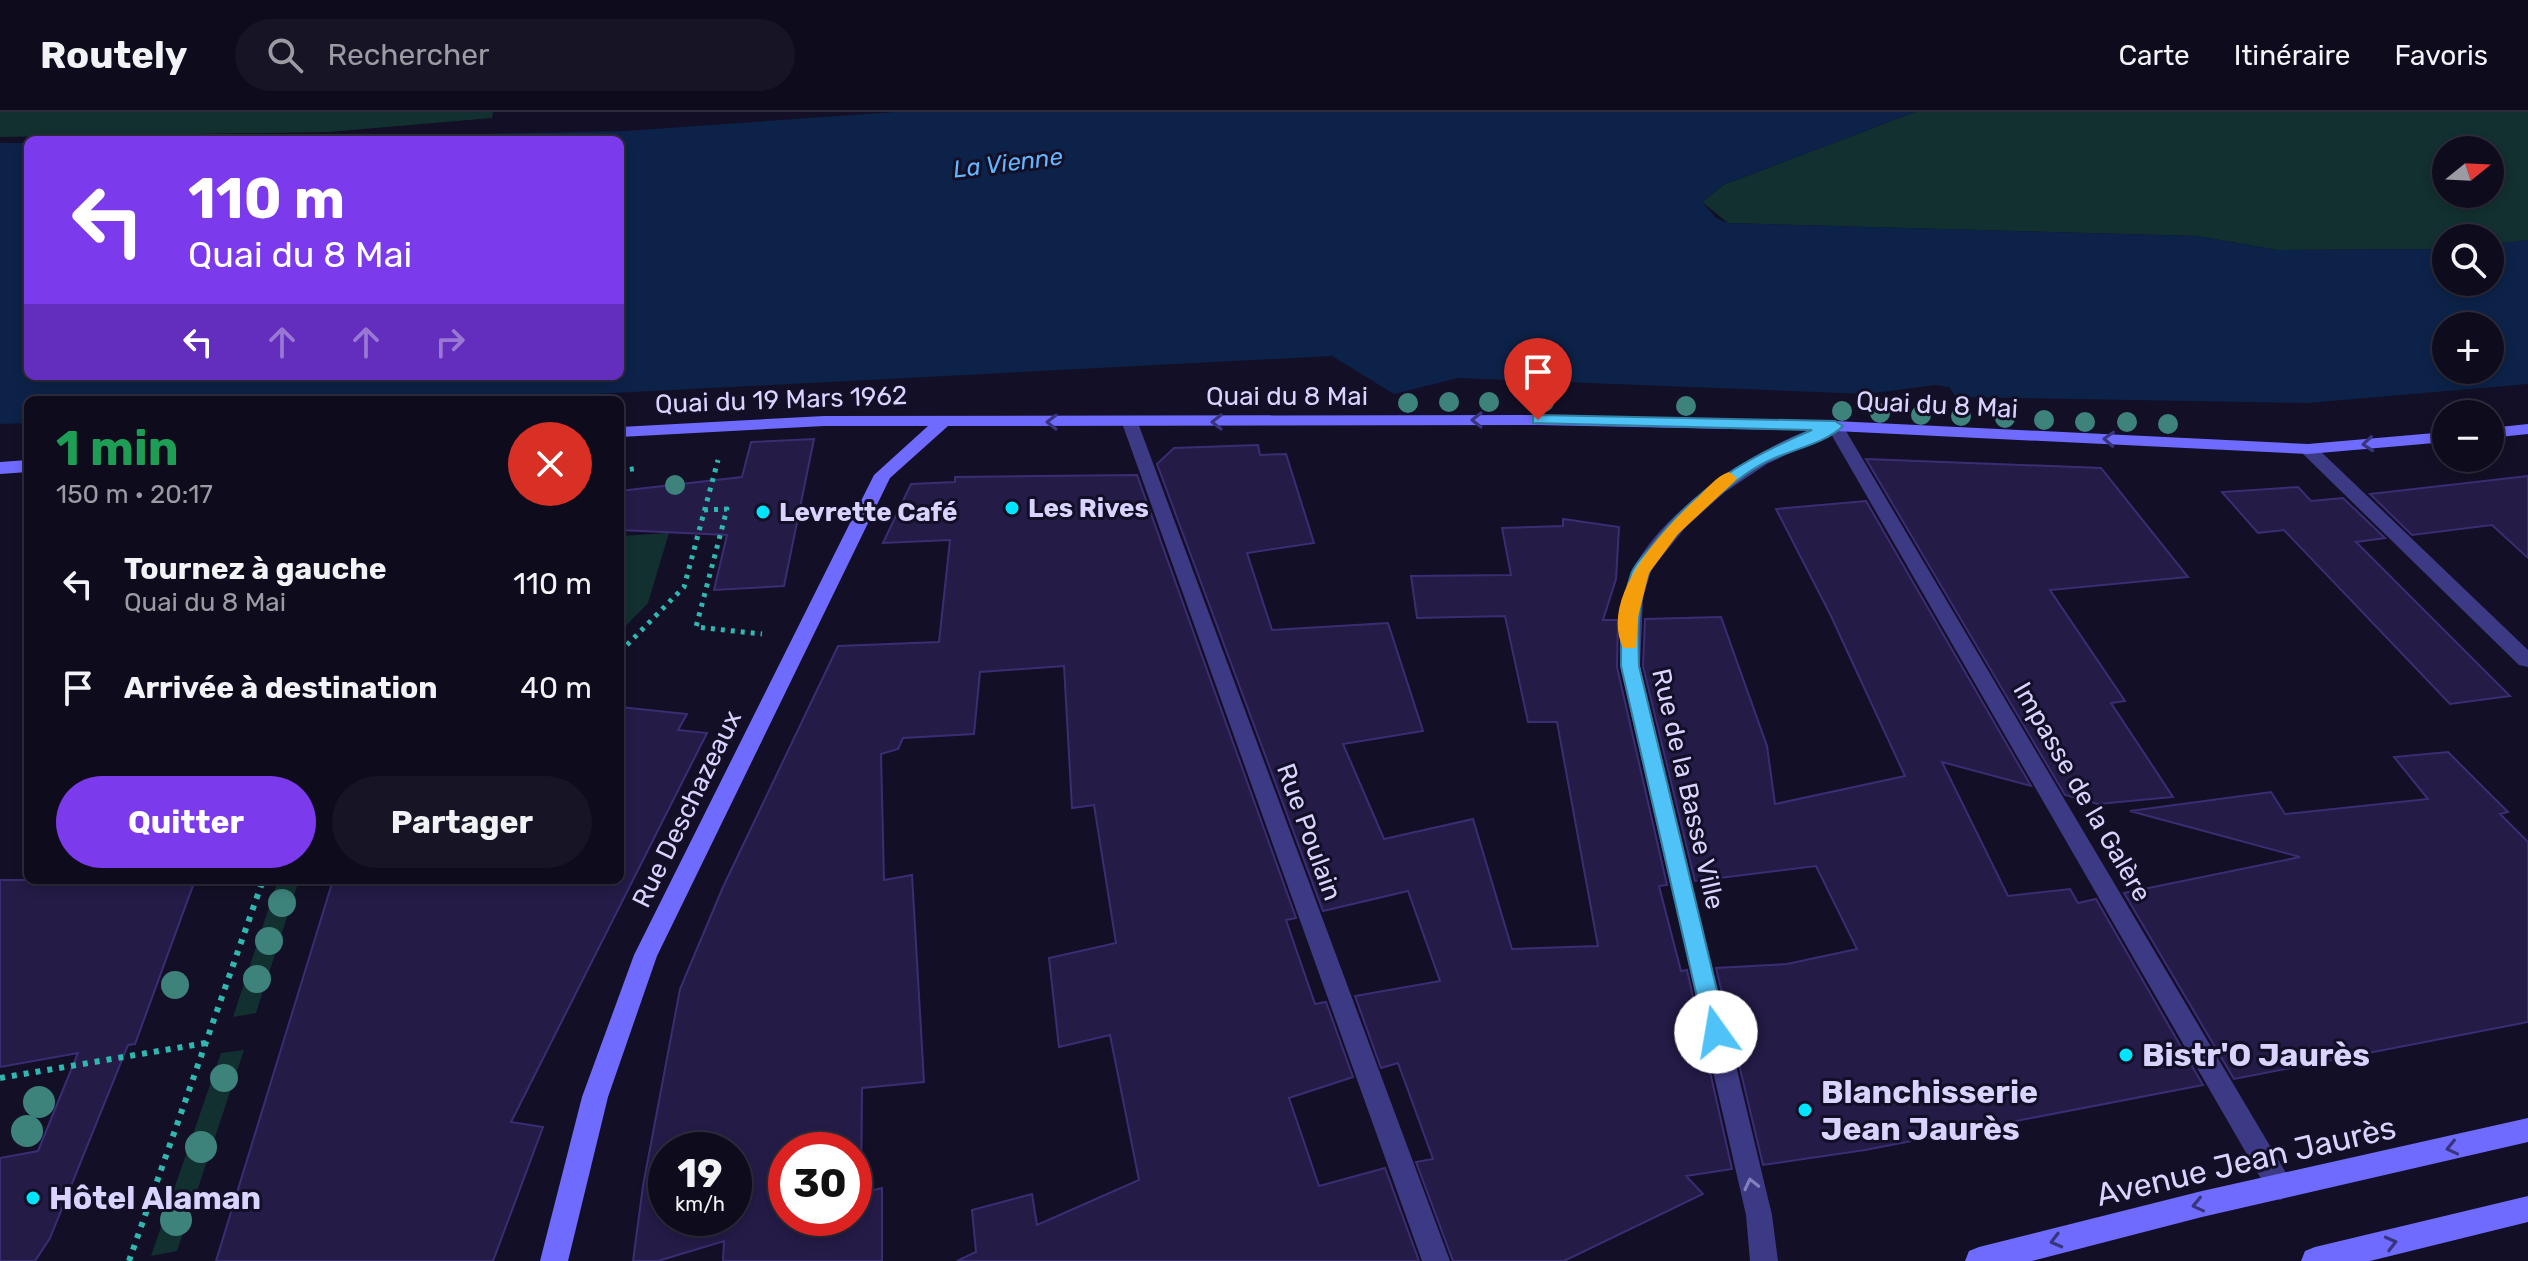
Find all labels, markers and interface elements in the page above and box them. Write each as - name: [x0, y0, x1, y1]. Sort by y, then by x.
- search box: [235, 19, 795, 91]
- text: Routely: [40, 32, 187, 78]
- icon: search: [263, 33, 307, 77]
- text: Rechercher: [327, 37, 490, 73]
- text: Carte: [2118, 39, 2190, 72]
- text: Itinéraire: [2234, 39, 2351, 72]
- text: Favoris: [2395, 39, 2488, 72]
- north arrow: [2432, 136, 2504, 208]
- map controls: [2432, 136, 2504, 472]
- water label: La Vienne: [952, 142, 1064, 184]
- text: 110 m: [188, 166, 345, 232]
- icon: left: [56, 168, 160, 272]
- button: search: [2432, 224, 2504, 296]
- text: Quai du 8 Mai: [188, 233, 412, 276]
- button: +: [2432, 312, 2504, 384]
- icon: left: [176, 320, 220, 364]
- icon: ahead: [260, 320, 304, 364]
- icon: ahead: [344, 320, 388, 364]
- icon: right: [428, 320, 472, 364]
- pin: [1504, 338, 1572, 420]
- icon: arrive: [1516, 350, 1560, 394]
- street label: Quai du 19 Mars 1962: [654, 380, 908, 420]
- street label: Quai du 8 Mai: [1206, 381, 1368, 412]
- street label: Quai du 8 Mai: [1855, 385, 2019, 425]
- button: −: [2432, 400, 2504, 472]
- one-way arrow: [1470, 411, 1483, 429]
- one-way arrow: [1045, 413, 1058, 431]
- one-way arrow: [1210, 413, 1223, 431]
- text: 1 min: [56, 420, 179, 477]
- button: close: [508, 422, 592, 506]
- one-way arrow: [2102, 431, 2115, 448]
- one-way arrow: [2361, 435, 2374, 452]
- text: 150 m · 20:17: [56, 479, 213, 510]
- place label: Les Rives: [1028, 493, 1149, 524]
- place label: Levrette Café: [779, 497, 957, 528]
- marker: Les Rives: [1003, 499, 1021, 517]
- marker: Levrette Café: [754, 503, 772, 521]
- text: Tournez à gauche: [124, 551, 387, 587]
- icon: left: [56, 562, 100, 606]
- text: 110 m: [513, 566, 592, 602]
- text: Quai du 8 Mai: [124, 587, 286, 618]
- icon: arrive: [56, 666, 100, 710]
- street label: Rue de la Basse Ville: [1645, 666, 1731, 912]
- text: Arrivée à destination: [124, 670, 438, 706]
- text: 40 m: [520, 670, 592, 706]
- street label: Impasse de la Galère: [2007, 677, 2157, 907]
- street label: Rue Deschazeaux: [626, 705, 748, 913]
- street label: Rue Poulain: [1270, 759, 1348, 905]
- button: Quitter: [56, 776, 316, 868]
- button: Partager: [332, 776, 592, 868]
- position arrow: [1674, 990, 1758, 1074]
- place label: Bistr'O Jaurès: [2142, 1036, 2370, 1074]
- marker: Bistr'O Jaurès: [2117, 1046, 2135, 1064]
- place label: Blanchisserie Jean Jaurès: [1821, 1073, 2038, 1148]
- marker: Blanchisserie Jean Jaurès: [1796, 1101, 1814, 1119]
- street label: Avenue Jean Jaurès: [2093, 1108, 2399, 1214]
- speed limit sign: 30: [768, 1132, 872, 1236]
- one-way arrow: [2446, 1139, 2459, 1156]
- text: 19: [677, 1150, 723, 1197]
- one-way arrow: [1744, 1178, 1761, 1191]
- place label: Hôtel Alaman: [49, 1179, 261, 1217]
- marker: Hôtel Alaman: [24, 1189, 42, 1207]
- text: km/h: [675, 1192, 725, 1216]
- one-way arrow: [2192, 1196, 2206, 1213]
- one-way arrow: [2050, 1232, 2064, 1249]
- one-way arrow: [2383, 1235, 2397, 1252]

